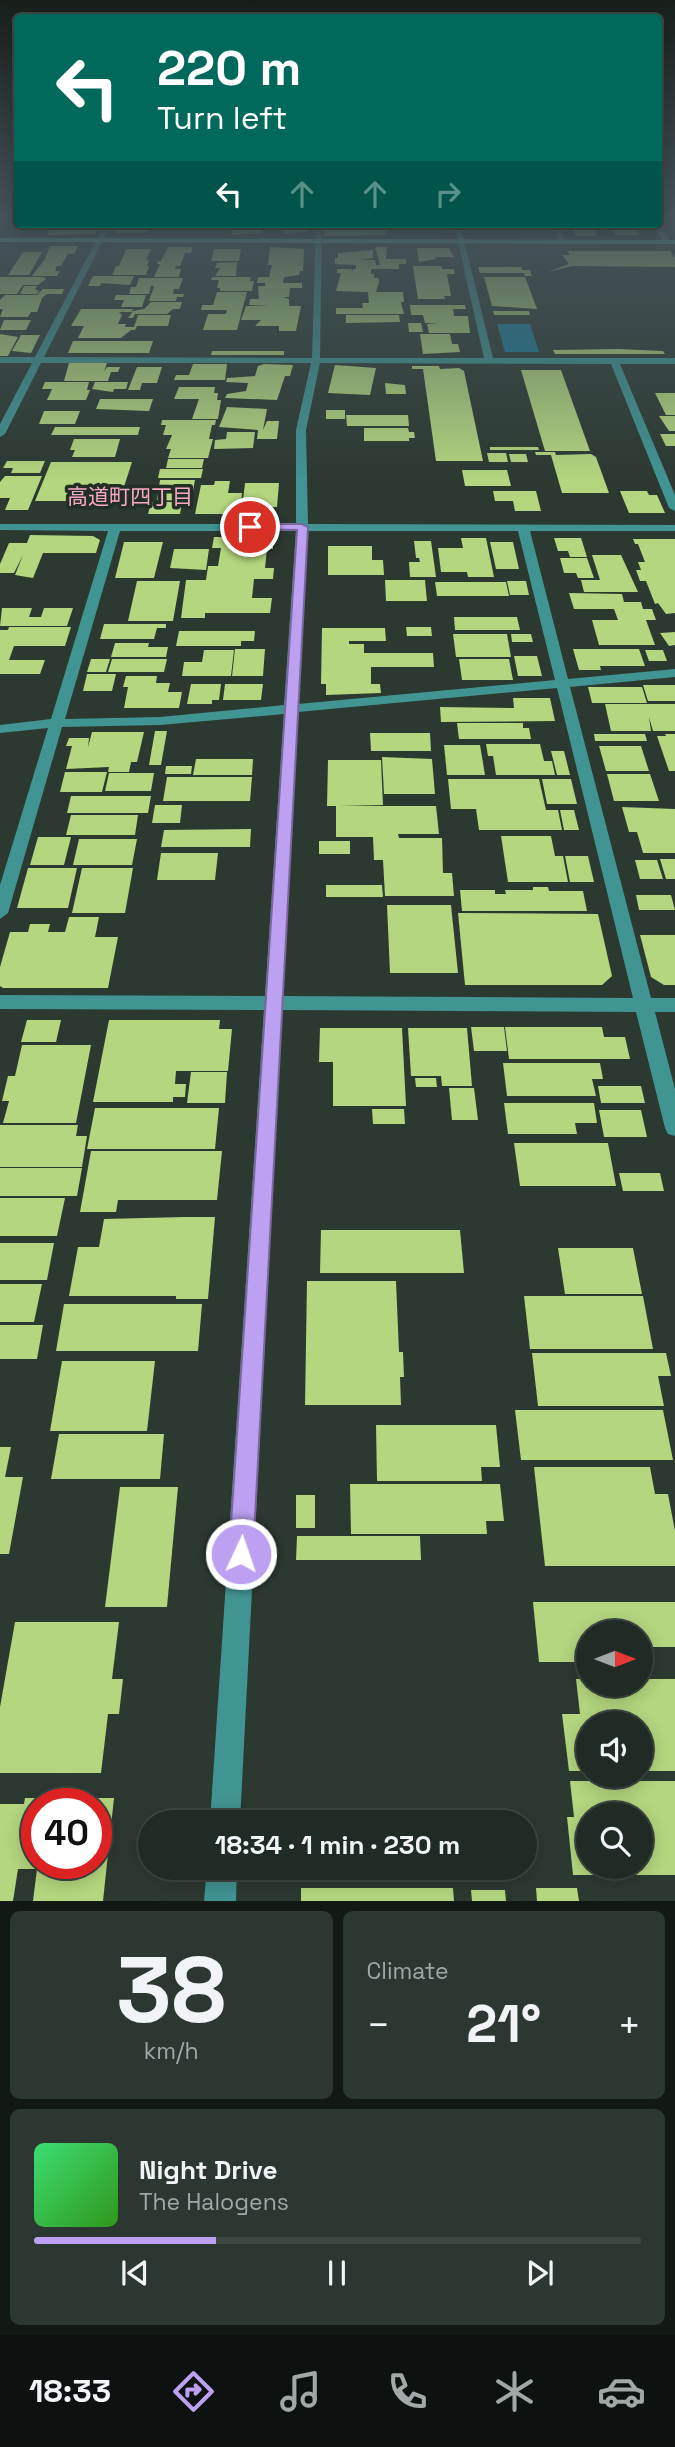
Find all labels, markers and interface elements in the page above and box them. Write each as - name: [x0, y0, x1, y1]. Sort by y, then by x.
- text: 220 m: [157, 37, 301, 99]
- icon: left: [42, 42, 133, 133]
- text: Turn left: [157, 98, 287, 138]
- icon: left: [210, 175, 248, 213]
- icon: ahead: [283, 175, 321, 213]
- icon: ahead: [356, 175, 394, 213]
- icon: right: [429, 175, 467, 213]
- district label: 高道町四丁目: [67, 483, 193, 510]
- pin: [220, 497, 280, 557]
- icon: arrive: [231, 508, 269, 546]
- position arrow: [204, 1517, 278, 1591]
- north arrow: [576, 1620, 653, 1698]
- map controls: [576, 1620, 653, 1879]
- button: sound: [576, 1711, 653, 1788]
- speed limit sign: 40: [21, 1788, 112, 1879]
- button: search: [576, 1802, 653, 1879]
- text: 18:34 · 1 min · 230 m: [215, 1828, 460, 1862]
- text: 38: [116, 1932, 226, 2049]
- text: Climate: [367, 1956, 449, 1986]
- text: 21°: [466, 1991, 541, 2057]
- text: −: [367, 2001, 390, 2049]
- text: +: [617, 2001, 641, 2049]
- text: km/h: [144, 2036, 199, 2066]
- text: Night Drive: [139, 2153, 277, 2187]
- text: The Halogens: [139, 2187, 289, 2217]
- icon: previous: [116, 2254, 154, 2292]
- icon: pause: [318, 2254, 356, 2292]
- icon: next: [521, 2254, 559, 2292]
- icon: directions: [169, 2367, 218, 2416]
- icon: music: [276, 2367, 325, 2416]
- icon: phone: [383, 2367, 432, 2416]
- icon: climate: [490, 2367, 539, 2416]
- icon: car: [597, 2367, 646, 2416]
- text: 18:33: [29, 2371, 111, 2411]

